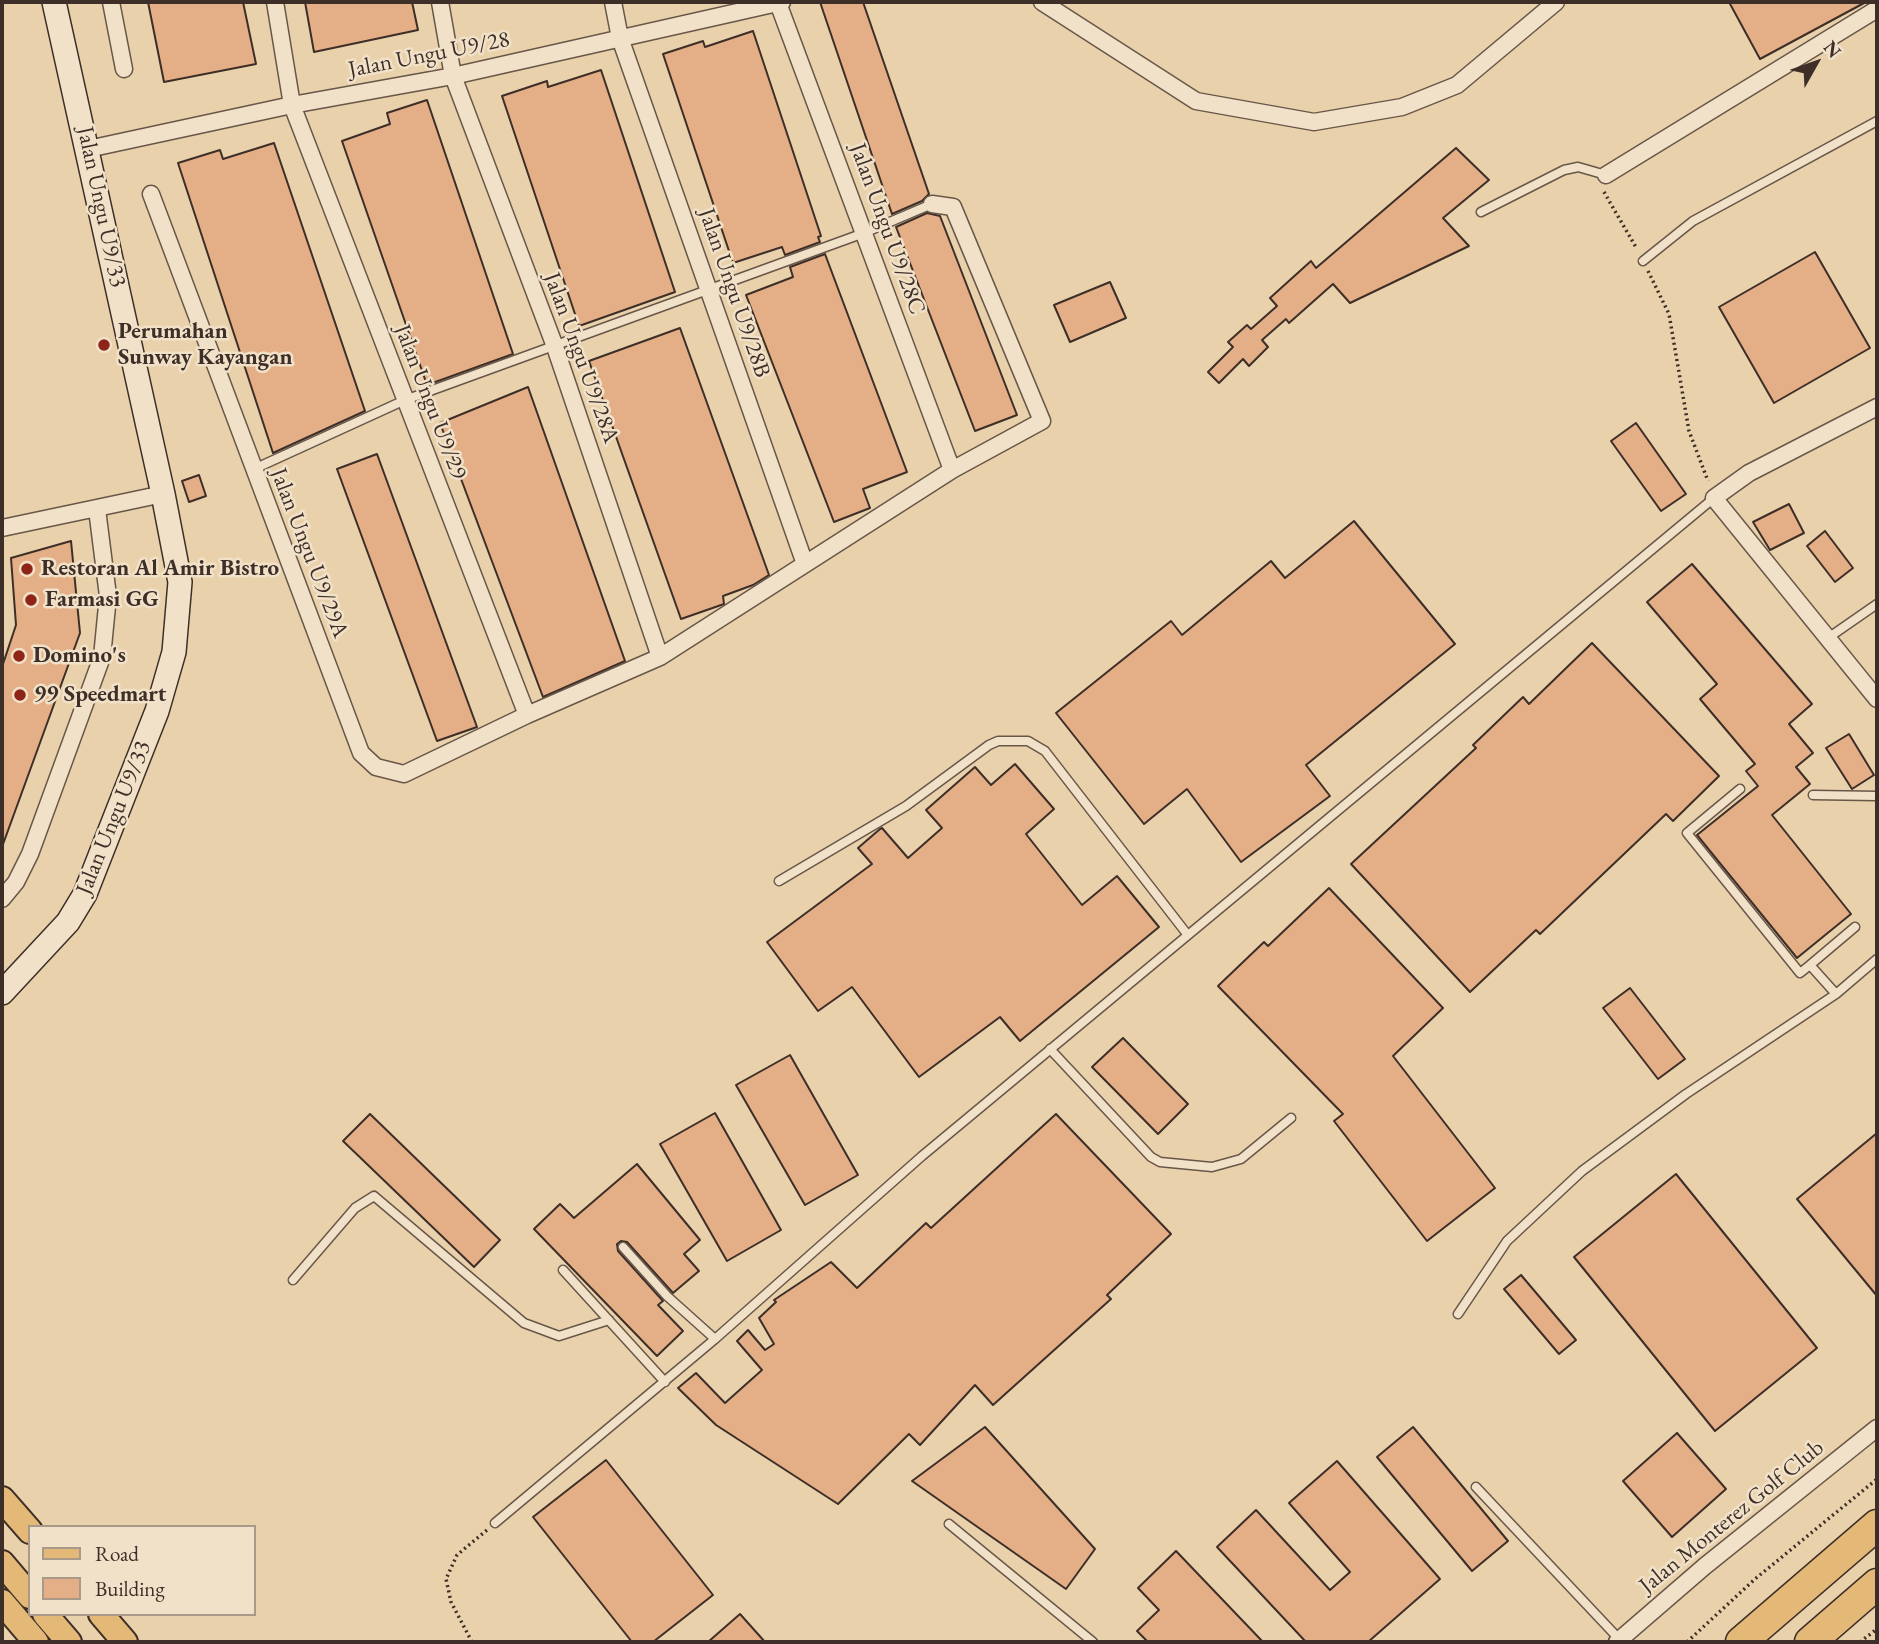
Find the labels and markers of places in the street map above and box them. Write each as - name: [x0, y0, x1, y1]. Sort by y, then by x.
- place label: Perumahan Sunway Kayangan: [118, 318, 292, 372]
- marker: Perumahan Sunway Kayangan: [96, 337, 112, 353]
- place label: Restoran Al Amir Bistro: [41, 555, 279, 583]
- marker: Restoran Al Amir Bistro: [19, 561, 35, 577]
- place label: Farmasi GG: [45, 586, 159, 614]
- marker: Farmasi GG: [23, 592, 39, 608]
- place label: Domino's: [33, 642, 126, 670]
- marker: Domino's: [11, 648, 27, 664]
- place label: 99 Speedmart: [34, 681, 166, 709]
- marker: 99 Speedmart: [12, 687, 28, 703]

